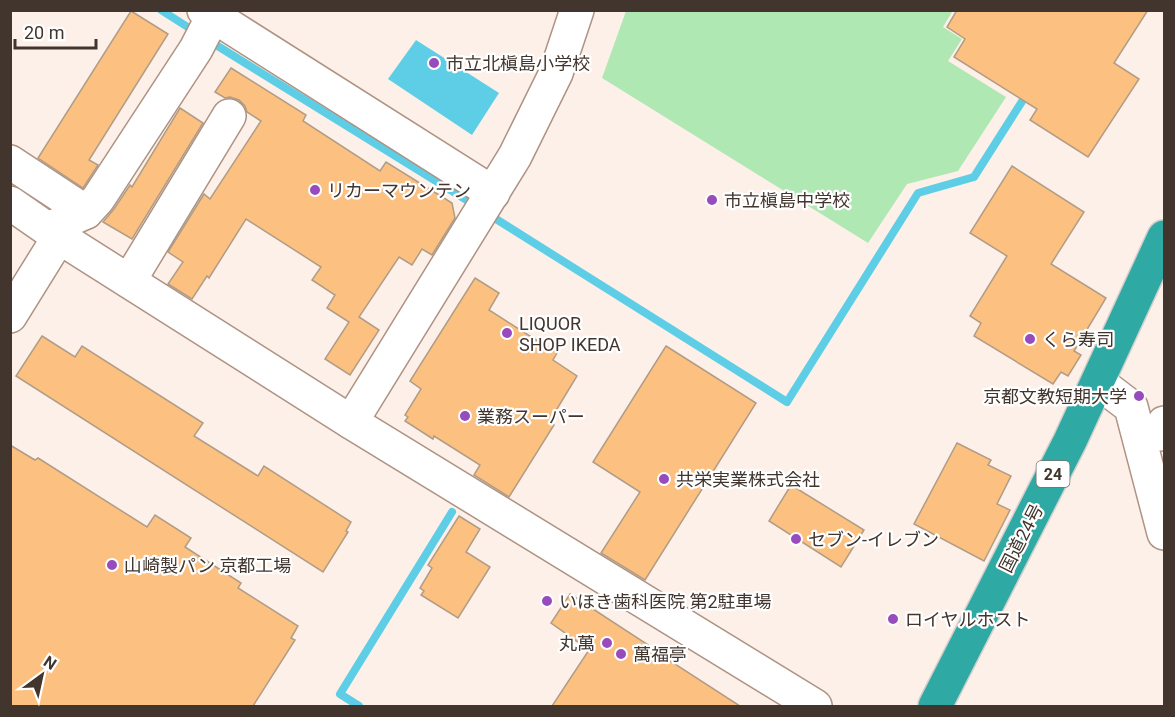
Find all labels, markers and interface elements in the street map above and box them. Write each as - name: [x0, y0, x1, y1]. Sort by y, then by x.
- scale bar: [15, 12, 96, 50]
- text: 20 m: [24, 22, 64, 43]
- place label: 市立北槇島小学校: [446, 53, 590, 74]
- marker: 市立北槇島小学校: [427, 56, 441, 70]
- place label: リカーマウンテン: [327, 180, 471, 201]
- marker: リカーマウンテン: [308, 183, 322, 197]
- place label: 市立槇島中学校: [724, 190, 850, 211]
- marker: 市立槇島中学校: [705, 193, 719, 207]
- place label: LIQUOR SHOP IKEDA: [519, 313, 621, 355]
- marker: LIQUOR SHOP IKEDA: [500, 326, 514, 340]
- place label: くら寿司: [1042, 329, 1114, 350]
- marker: くら寿司: [1023, 332, 1037, 346]
- place label: 京都文教短期大学: [983, 386, 1127, 407]
- marker: 京都文教短期大学: [1132, 389, 1146, 403]
- place label: 業務スーパー: [477, 406, 585, 427]
- marker: 業務スーパー: [458, 409, 472, 423]
- road number: 24: [1036, 461, 1070, 487]
- place label: 共栄実業株式会社: [676, 469, 820, 490]
- marker: 共栄実業株式会社: [657, 472, 671, 486]
- street label: 国道24号: [995, 500, 1047, 576]
- place label: セブン-イレブン: [808, 529, 939, 550]
- marker: セブン-イレブン: [789, 532, 803, 546]
- place label: 山崎製パン 京都工場: [124, 555, 291, 576]
- marker: 山崎製パン 京都工場: [105, 558, 119, 572]
- place label: いほき歯科医院 第2駐車場: [559, 591, 772, 612]
- marker: いほき歯科医院 第2駐車場: [540, 594, 554, 608]
- place label: ロイヤルホスト: [905, 609, 1030, 630]
- marker: ロイヤルホスト: [886, 612, 900, 626]
- place label: 丸萬: [559, 633, 595, 654]
- marker: 丸萬: [600, 636, 614, 650]
- place label: 萬福亭: [633, 644, 687, 665]
- north arrow: [12, 645, 72, 705]
- marker: 萬福亭: [614, 647, 628, 661]
- text: N: [40, 652, 60, 674]

